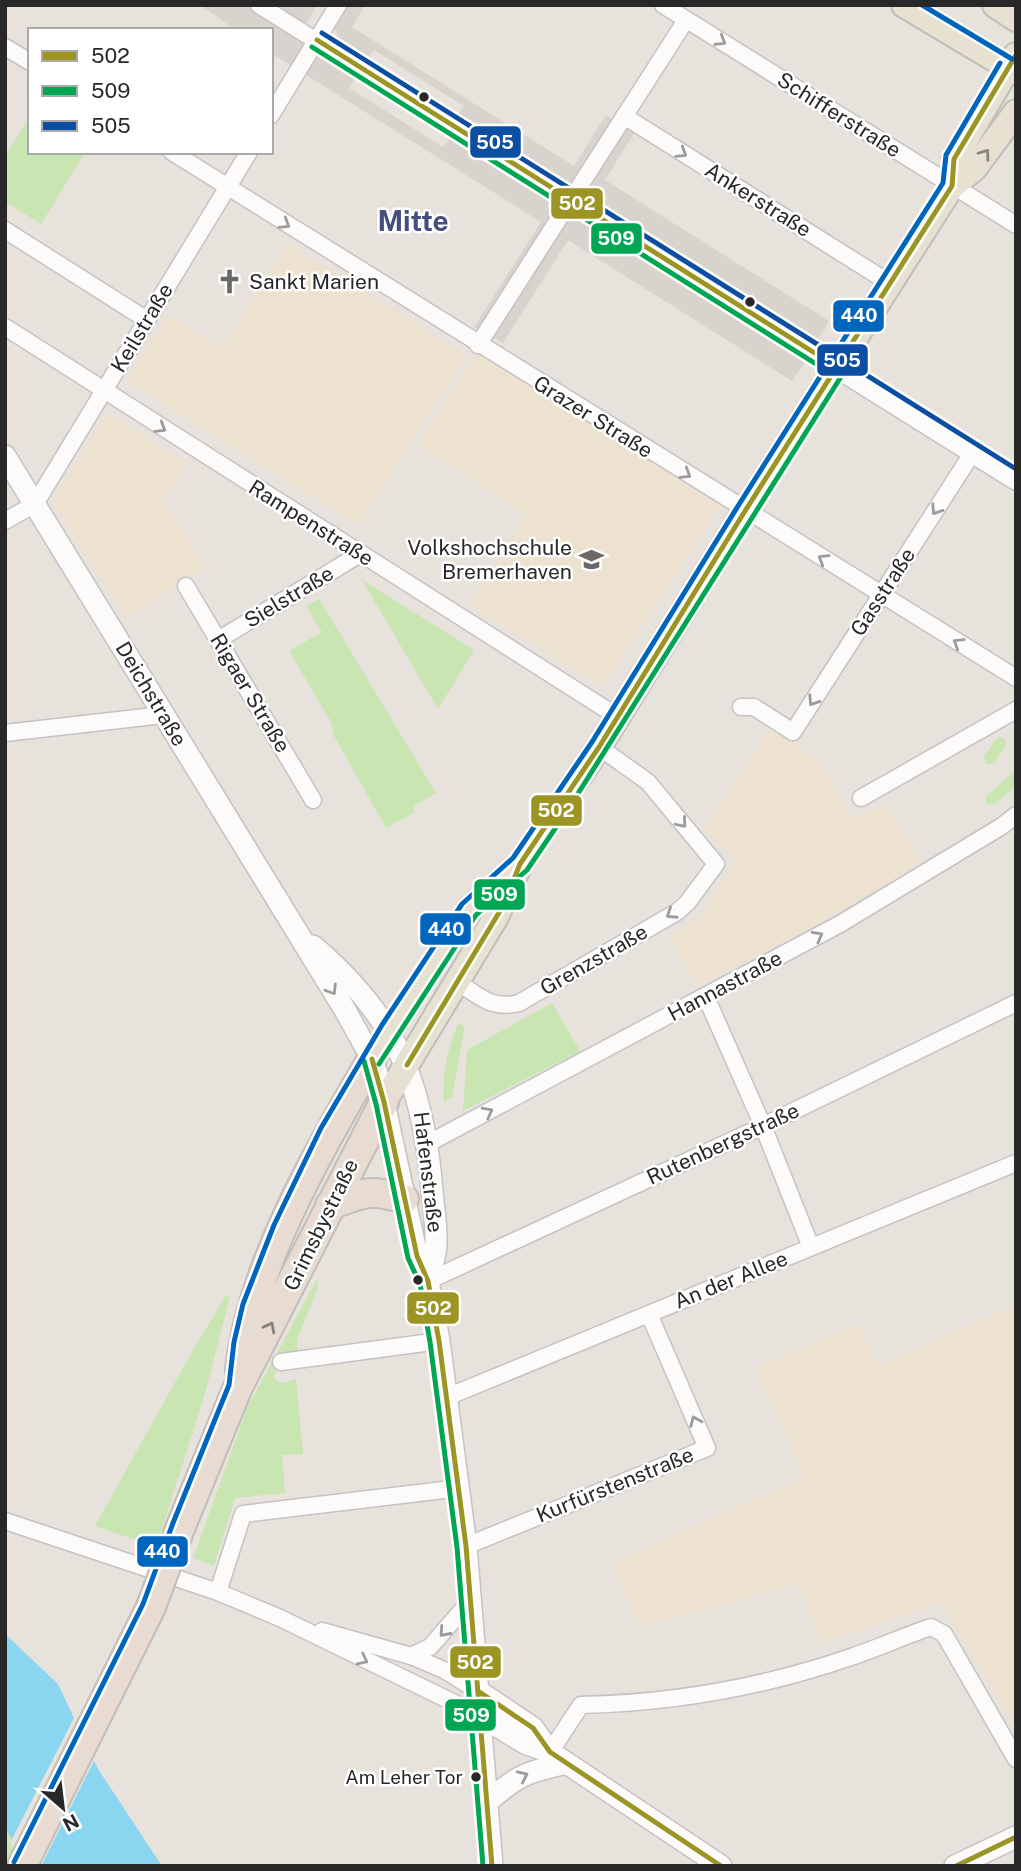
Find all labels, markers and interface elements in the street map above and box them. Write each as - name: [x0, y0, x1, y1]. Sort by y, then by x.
- legend: [28, 28, 273, 154]
- one-way arrow: [713, 33, 726, 46]
- text: 502: [91, 43, 130, 68]
- street label: Schifferstraße: [773, 67, 906, 163]
- text: 509: [91, 78, 130, 103]
- unlabelled marker: [417, 90, 431, 104]
- text: 505: [91, 113, 131, 138]
- line badge: 505: [469, 125, 522, 159]
- text: 505: [476, 131, 514, 153]
- one-way arrow: [674, 144, 687, 157]
- one-way arrow: [977, 149, 989, 162]
- street label: Ankerstraße: [700, 157, 816, 242]
- line badge: 502: [550, 187, 604, 220]
- text: 502: [558, 192, 596, 214]
- district label: Mitte: [377, 204, 449, 237]
- one-way arrow: [278, 215, 291, 228]
- line badge: 509: [590, 222, 643, 255]
- text: 509: [597, 227, 635, 249]
- church icon: Sankt Marien: [215, 268, 243, 296]
- place label: Sankt Marien: [249, 269, 379, 294]
- street label: Keilstraße: [105, 279, 178, 377]
- unlabelled marker: [743, 295, 757, 309]
- line badge: 440: [832, 299, 885, 333]
- text: 440: [840, 304, 878, 326]
- line badge: 505: [816, 343, 869, 377]
- text: 505: [823, 349, 861, 371]
- street label: Grazer Straße: [529, 370, 657, 463]
- one-way arrow: [153, 419, 166, 432]
- one-way arrow: [678, 466, 691, 479]
- street label: Rampenstraße: [244, 474, 378, 571]
- one-way arrow: [931, 502, 944, 515]
- place label: Volkshochschule Bremerhaven: [407, 535, 572, 584]
- street label: Gasstraße: [845, 543, 920, 640]
- school or university icon: Volkshochschule Bremerhaven: [578, 546, 606, 574]
- one-way arrow: [818, 555, 831, 568]
- street label: Sielstraße: [240, 560, 338, 633]
- street label: Rigaer Straße: [205, 629, 296, 757]
- street label: Deichstraße: [111, 637, 192, 750]
- one-way arrow: [952, 638, 965, 651]
- one-way arrow: [809, 693, 821, 706]
- line badge: 502: [530, 794, 583, 827]
- text: 502: [537, 799, 575, 821]
- one-way arrow: [674, 815, 687, 827]
- line badge: 509: [473, 878, 526, 911]
- text: 509: [480, 883, 518, 905]
- one-way arrow: [666, 906, 679, 918]
- line badge: 440: [419, 912, 472, 946]
- text: 440: [427, 918, 465, 940]
- street label: Grenzstraße: [536, 919, 652, 1000]
- one-way arrow: [811, 931, 823, 944]
- street label: Hannastraße: [663, 945, 786, 1026]
- one-way arrow: [324, 982, 337, 995]
- street label: Rutenbergstraße: [643, 1097, 803, 1190]
- one-way arrow: [480, 1107, 493, 1120]
- street label: Hafenstraße: [409, 1110, 448, 1234]
- street label: Grimsbystraße: [278, 1155, 363, 1295]
- street label: An der Allee: [670, 1245, 791, 1314]
- unlabelled marker: [411, 1273, 425, 1287]
- line badge: 502: [406, 1291, 460, 1325]
- text: 502: [414, 1297, 452, 1319]
- one-way arrow: [262, 1322, 276, 1334]
- one-way arrow: [689, 1416, 703, 1428]
- street label: Kurfürstenstraße: [532, 1442, 697, 1528]
- line badge: 440: [136, 1535, 189, 1568]
- text: 440: [143, 1540, 181, 1562]
- one-way arrow: [440, 1624, 453, 1637]
- line badge: 502: [449, 1645, 502, 1679]
- one-way arrow: [356, 1651, 368, 1665]
- text: 502: [456, 1651, 494, 1673]
- line badge: 509: [444, 1698, 497, 1732]
- text: 509: [452, 1704, 490, 1726]
- place label: Am Leher Tor: [345, 1766, 463, 1788]
- marker: Am Leher Tor: [469, 1770, 483, 1784]
- one-way arrow: [516, 1770, 528, 1784]
- north arrow: [28, 1773, 98, 1843]
- text: N: [59, 1810, 83, 1836]

